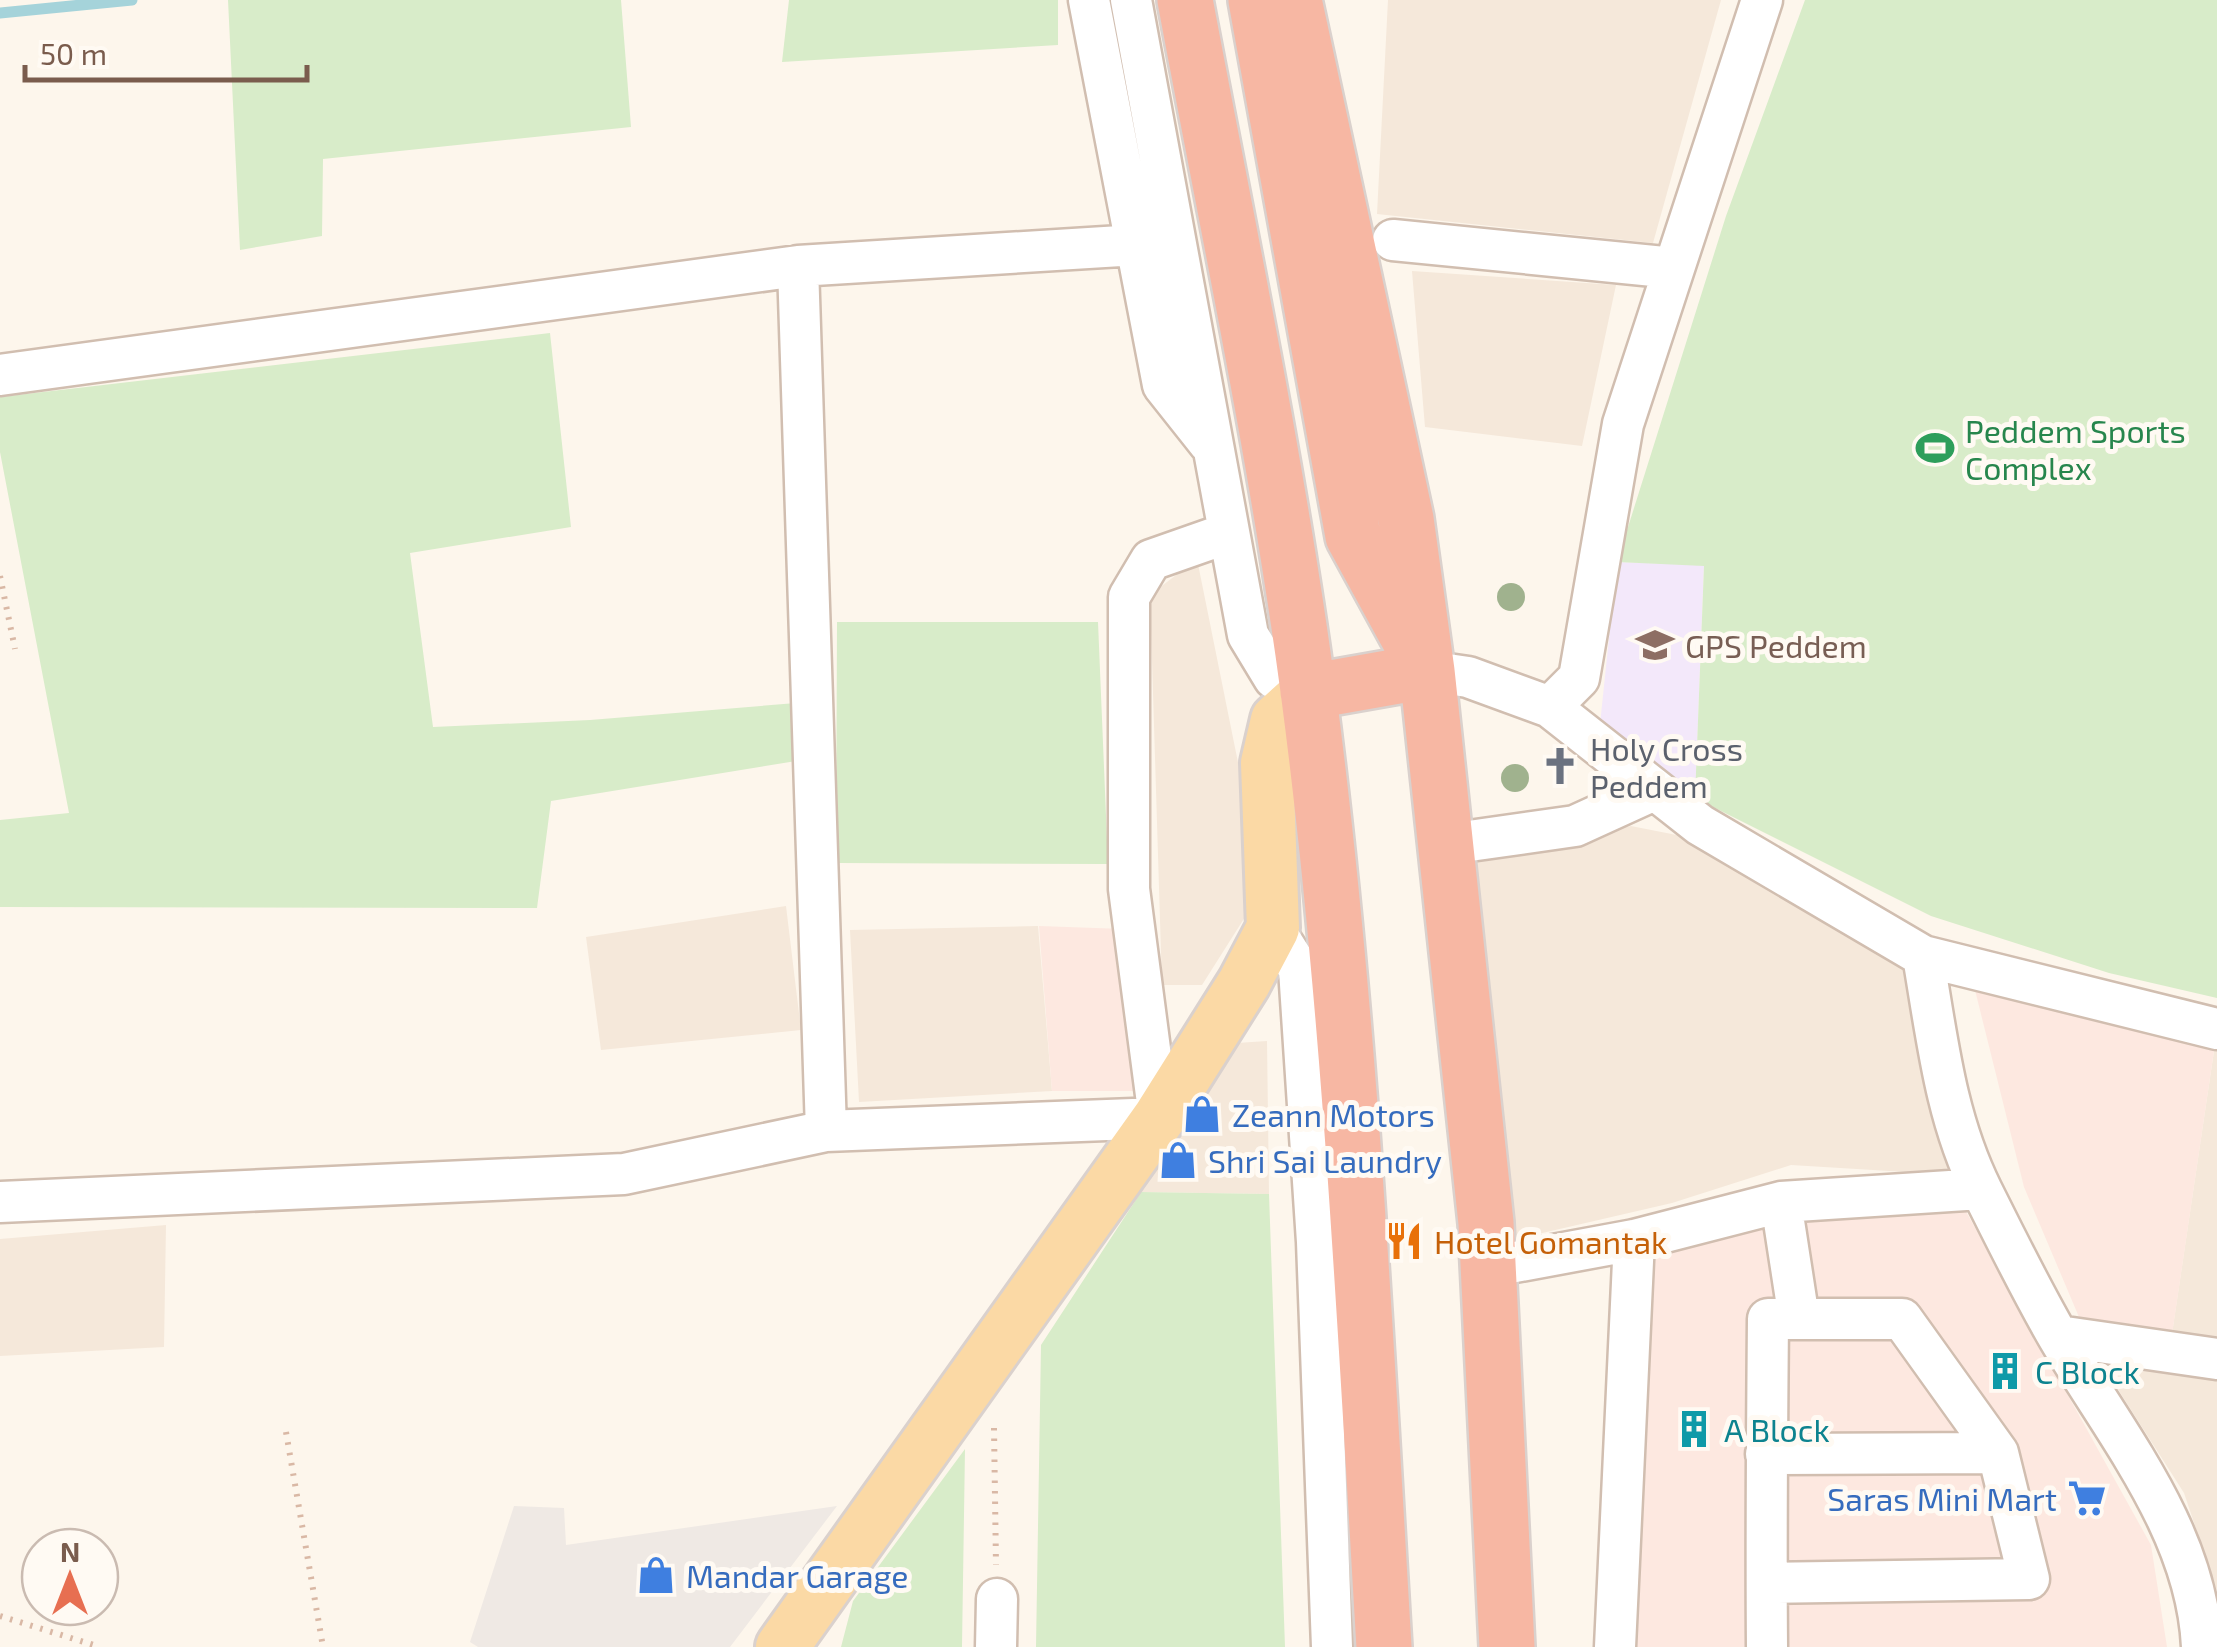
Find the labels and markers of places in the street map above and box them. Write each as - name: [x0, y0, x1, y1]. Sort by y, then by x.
- place label: Peddem Sports Complex: [1965, 411, 2186, 486]
- sports icon: Peddem Sports Complex: [1914, 427, 1956, 469]
- school or university icon: GPS Peddem: [1634, 624, 1676, 666]
- place label: GPS Peddem: [1685, 626, 1867, 664]
- place label: Holy Cross Peddem: [1590, 729, 1743, 804]
- church icon: Holy Cross Peddem: [1539, 745, 1581, 787]
- shop icon: Zeann Motors: [1181, 1093, 1223, 1135]
- place label: Zeann Motors: [1232, 1095, 1435, 1133]
- shop icon: Shri Sai Laundry: [1157, 1139, 1199, 1181]
- place label: Shri Sai Laundry: [1208, 1141, 1442, 1179]
- restaurant icon: Hotel Gomantak: [1383, 1220, 1425, 1262]
- place label: Hotel Gomantak: [1434, 1222, 1667, 1260]
- building icon: C Block: [1984, 1350, 2026, 1392]
- place label: C Block: [2035, 1352, 2140, 1390]
- building icon: A Block: [1673, 1408, 1715, 1450]
- place label: A Block: [1724, 1410, 1830, 1448]
- supermarket icon: Saras Mini Mart: [2066, 1477, 2108, 1519]
- place label: Saras Mini Mart: [1827, 1479, 2057, 1517]
- shop icon: Mandar Garage: [635, 1554, 677, 1596]
- place label: Mandar Garage: [686, 1556, 908, 1594]

